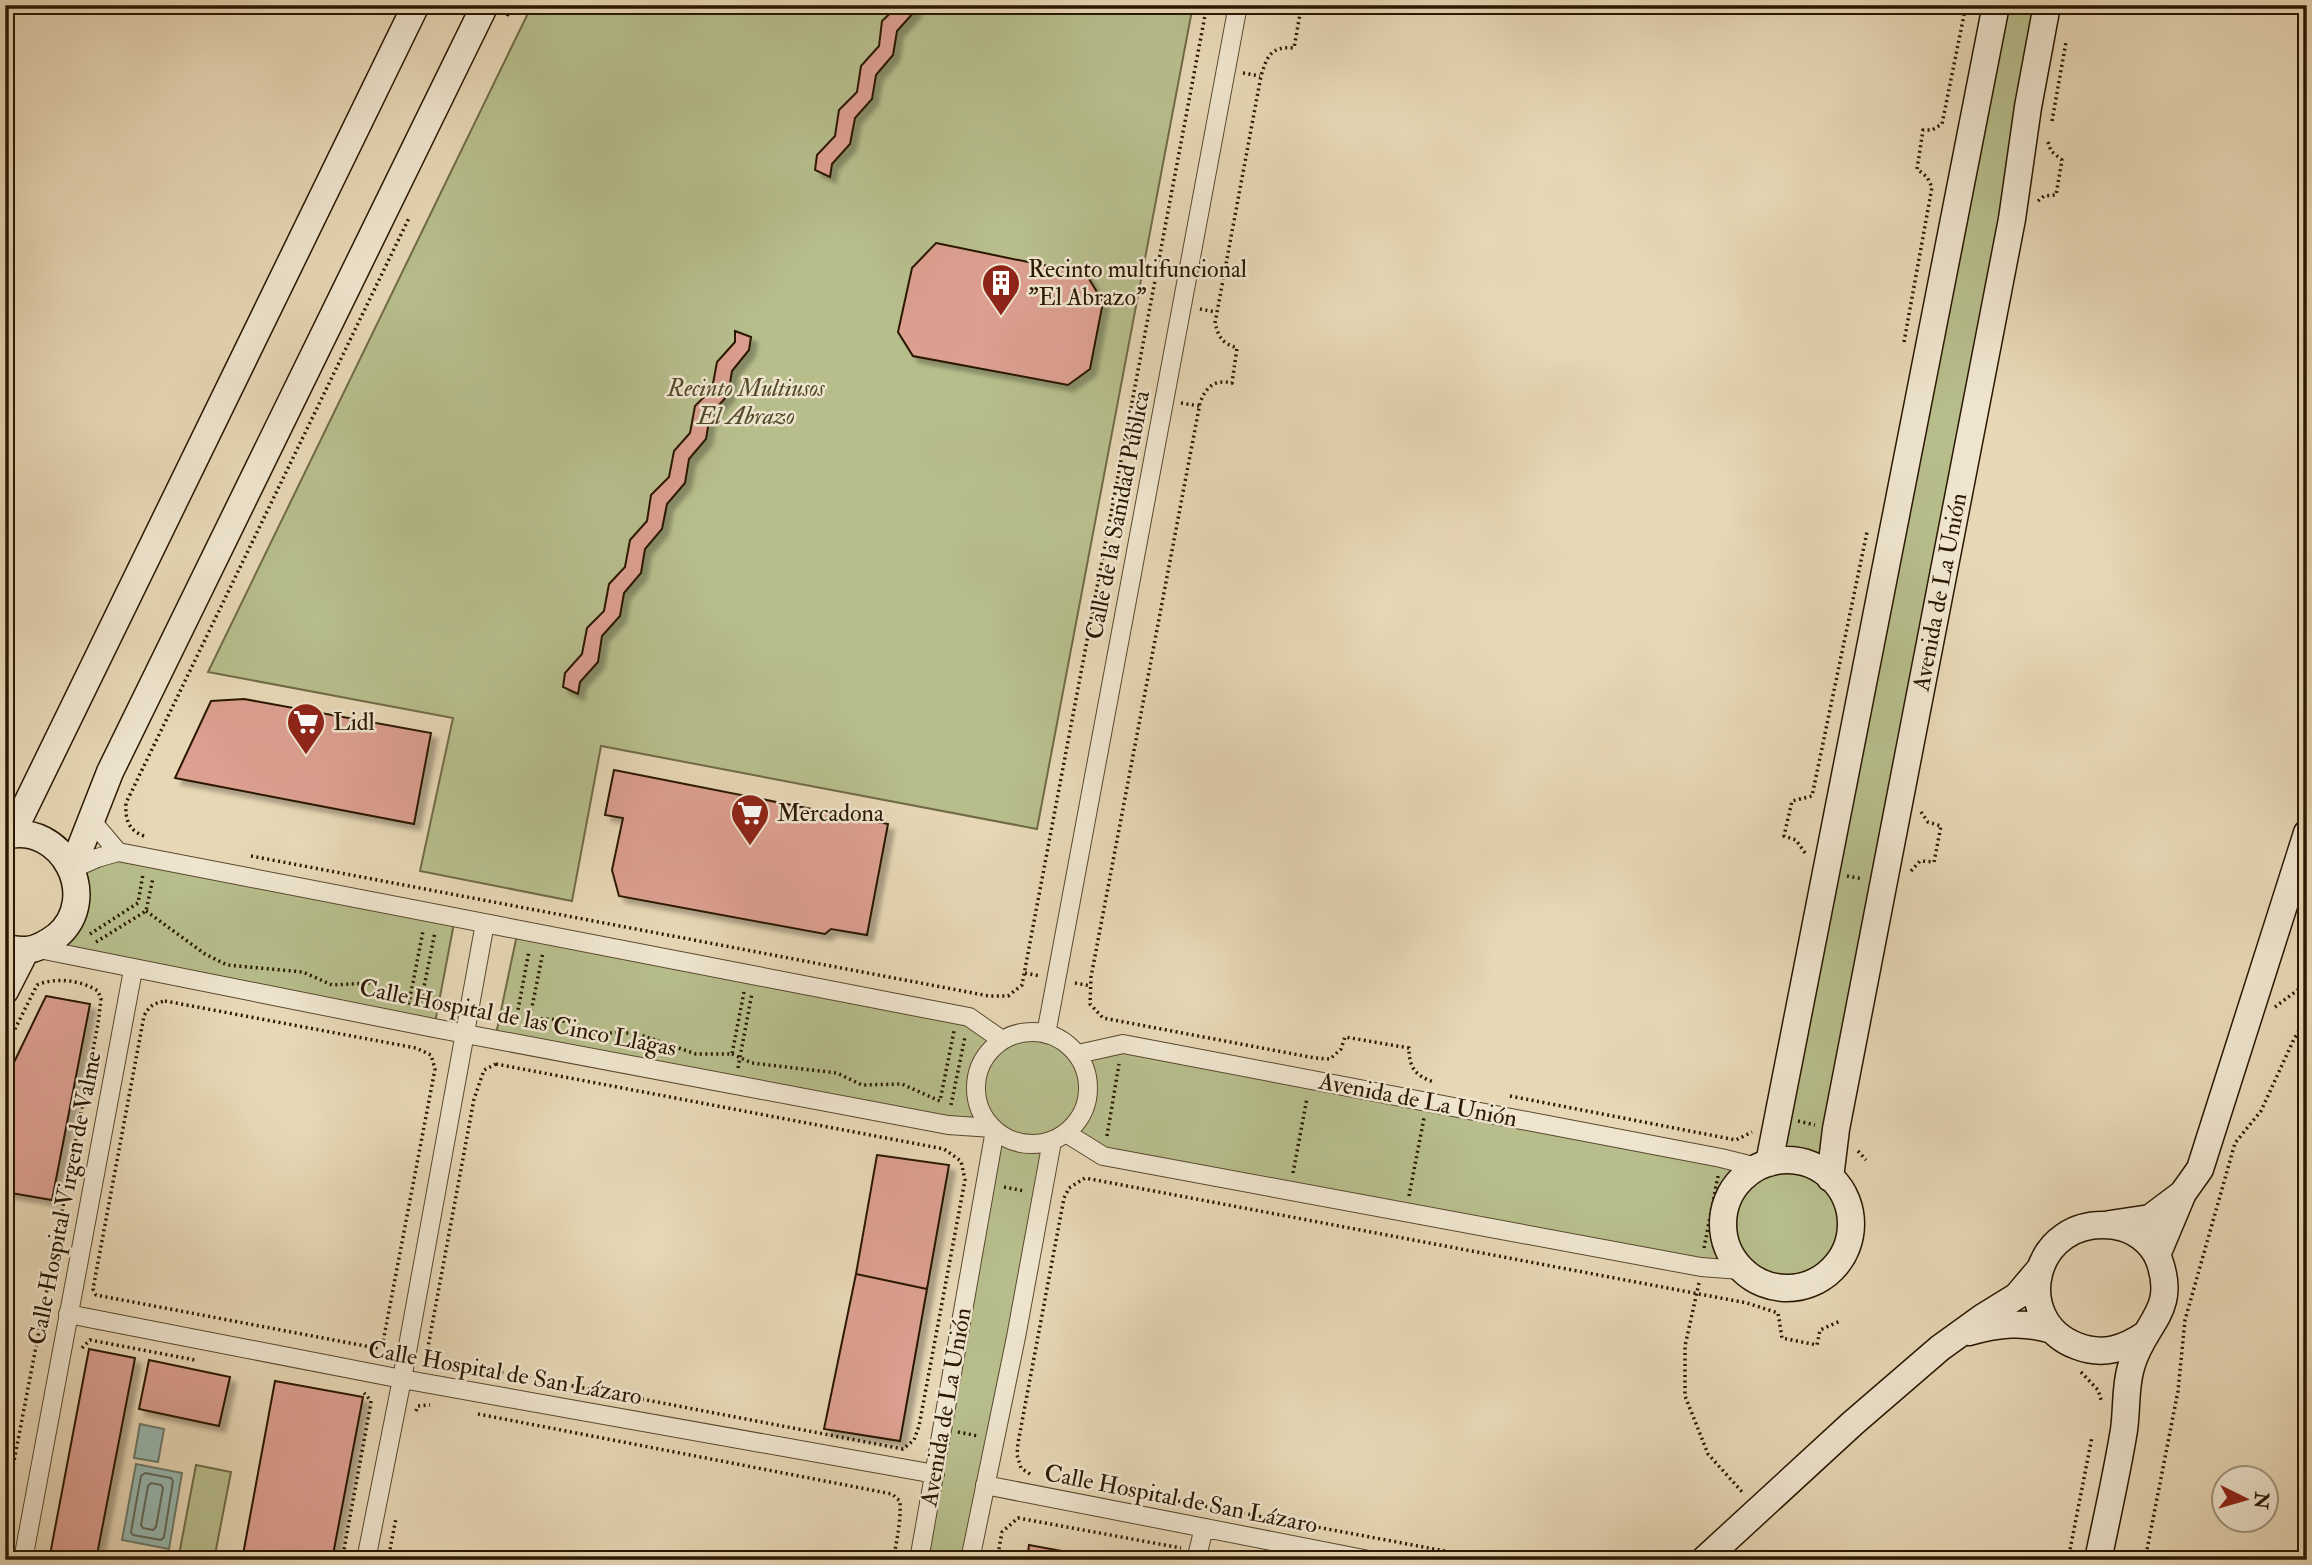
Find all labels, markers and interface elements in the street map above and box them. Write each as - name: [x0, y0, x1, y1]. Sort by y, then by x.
- place label: Recinto multifuncional "El Abrazo": [1028, 254, 1247, 313]
- building icon: Recinto multifuncional "El Abrazo": [980, 262, 1022, 317]
- park label: Recinto Multiusos El Abrazo: [666, 373, 825, 432]
- street label: Calle de la Sanidad Pública: [1079, 387, 1158, 642]
- street label: Avenida de La Unión: [1905, 490, 1974, 695]
- supermarket icon: Lidl: [285, 701, 327, 756]
- place label: Lidl: [333, 707, 375, 738]
- supermarket icon: Mercadona: [729, 792, 771, 847]
- place label: Mercadona: [777, 798, 885, 829]
- street label: Calle Hospital de las Cinco Llagas: [357, 972, 679, 1064]
- street label: Calle Hospital Virgen de Valme: [21, 1048, 109, 1348]
- street label: Avenida de La Unión: [1315, 1065, 1520, 1134]
- street label: Avenida de La Unión: [913, 1305, 979, 1510]
- street label: Calle Hospital de San Lázaro: [366, 1334, 644, 1412]
- street label: Calle Hospital de San Lázaro: [1042, 1457, 1320, 1541]
- north arrow: [2210, 1464, 2280, 1534]
- text: N: [2248, 1490, 2274, 1511]

